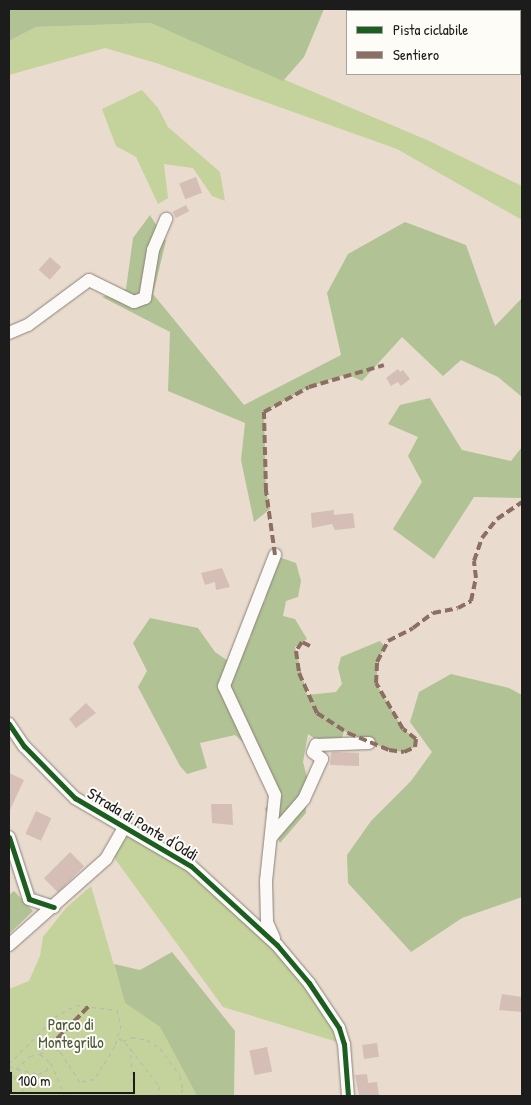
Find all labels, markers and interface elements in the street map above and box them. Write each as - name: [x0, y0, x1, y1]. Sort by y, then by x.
- legend: [346, 10, 521, 75]
- text: Pista ciclabile: [393, 19, 468, 40]
- text: Sentiero: [393, 44, 439, 65]
- street label: Strada di Ponte d'Oddi: [84, 783, 202, 865]
- park label: Parco di Montegrillo: [38, 1014, 104, 1052]
- scale bar: [12, 1062, 138, 1094]
- text: 100 m: [18, 1070, 51, 1091]

